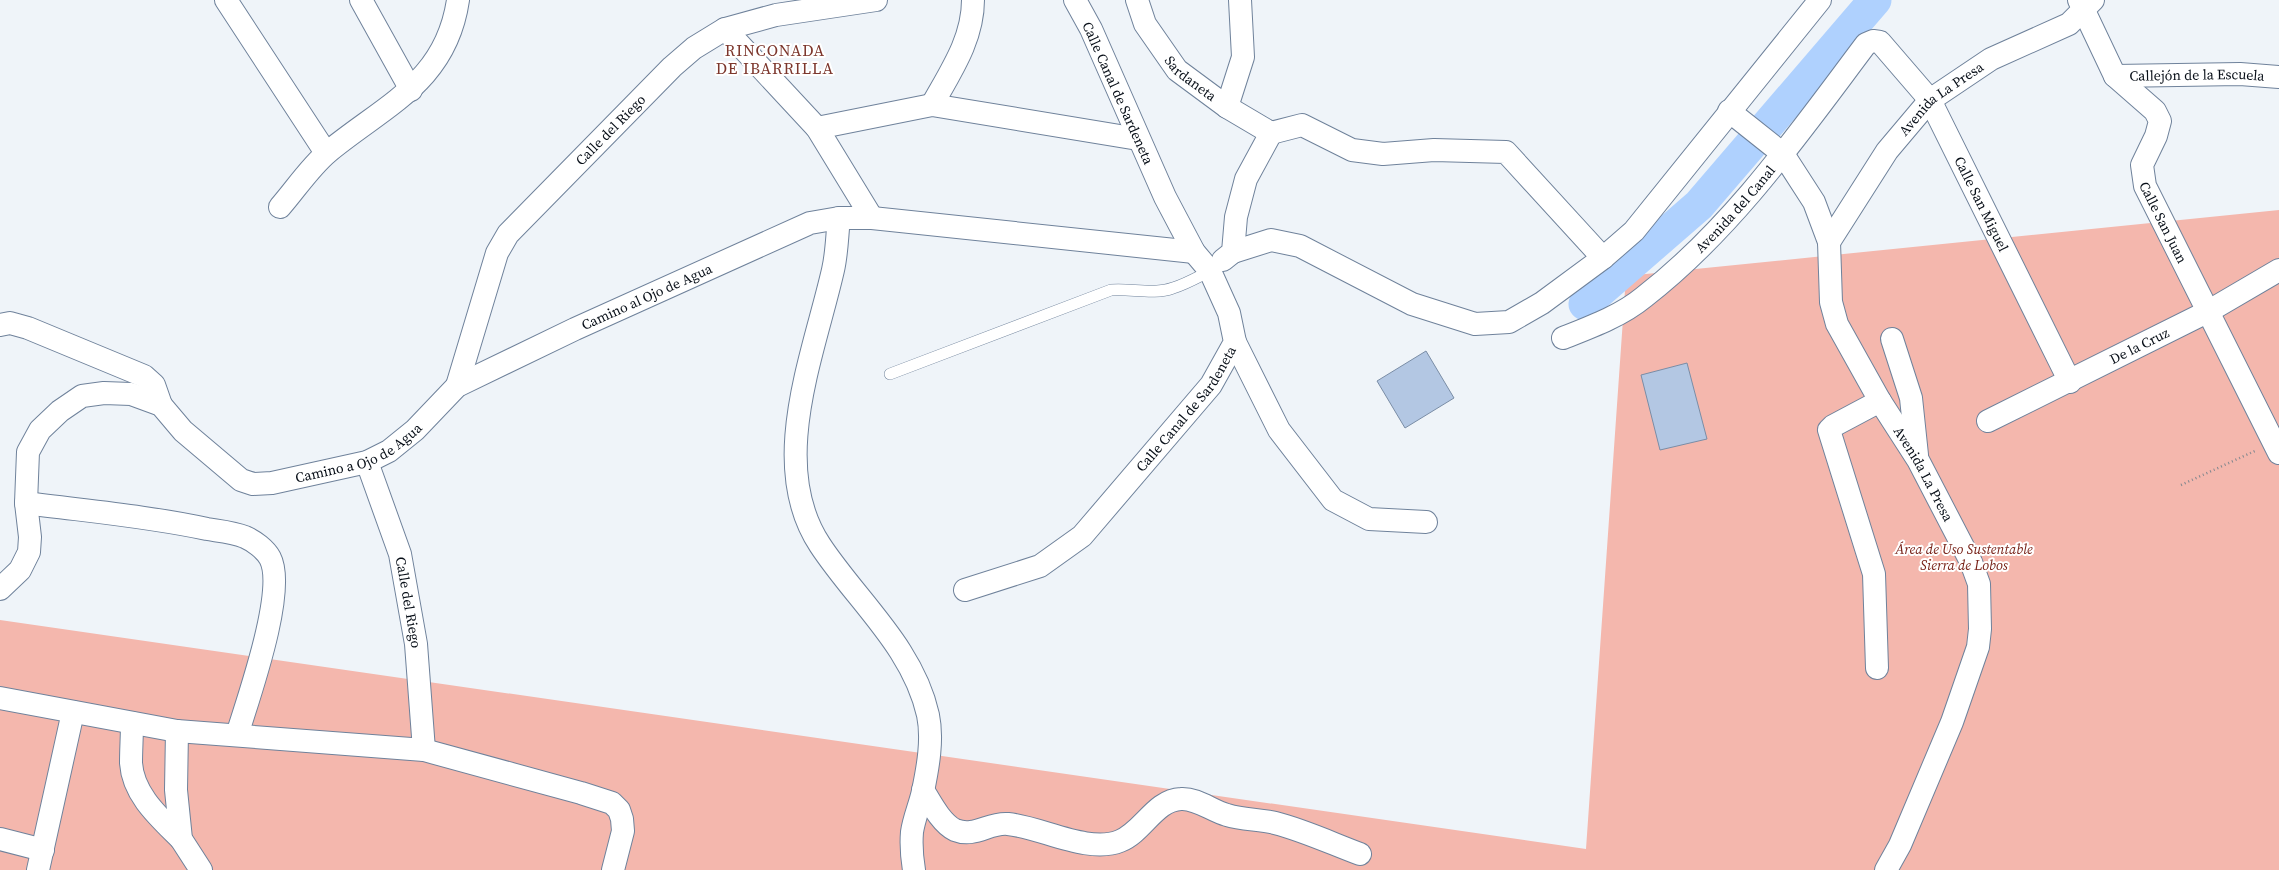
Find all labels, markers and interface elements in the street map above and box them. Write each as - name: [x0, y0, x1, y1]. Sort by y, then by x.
- street label: Calle Canal de Sardeneta: [1077, 18, 1159, 168]
- district label: RINCONADA DE IBARRILLA: [716, 39, 834, 79]
- street label: Sardaneta: [1160, 52, 1221, 106]
- street label: Avenida La Presa: [1894, 56, 1988, 140]
- street label: Callejón de la Escuela: [2129, 64, 2266, 86]
- street label: Calle del Riego: [571, 90, 650, 170]
- street label: Calle San Miguel: [1949, 153, 2014, 255]
- street label: Avenida del Canal: [1690, 161, 1780, 257]
- street label: Calle San Juan: [2134, 178, 2192, 267]
- street label: Camino al Ojo de Agua: [578, 258, 716, 335]
- street label: De la Cruz: [2106, 322, 2173, 369]
- street label: Calle Canal de Sardeneta: [1131, 342, 1241, 476]
- street label: Camino a Ojo de Agua: [293, 418, 427, 488]
- street label: Avenida La Presa: [1889, 422, 1959, 526]
- park label: Área de Uso Sustentable Sierra de Lobos: [1894, 539, 2033, 575]
- street label: Calle del Riego: [391, 555, 426, 649]

